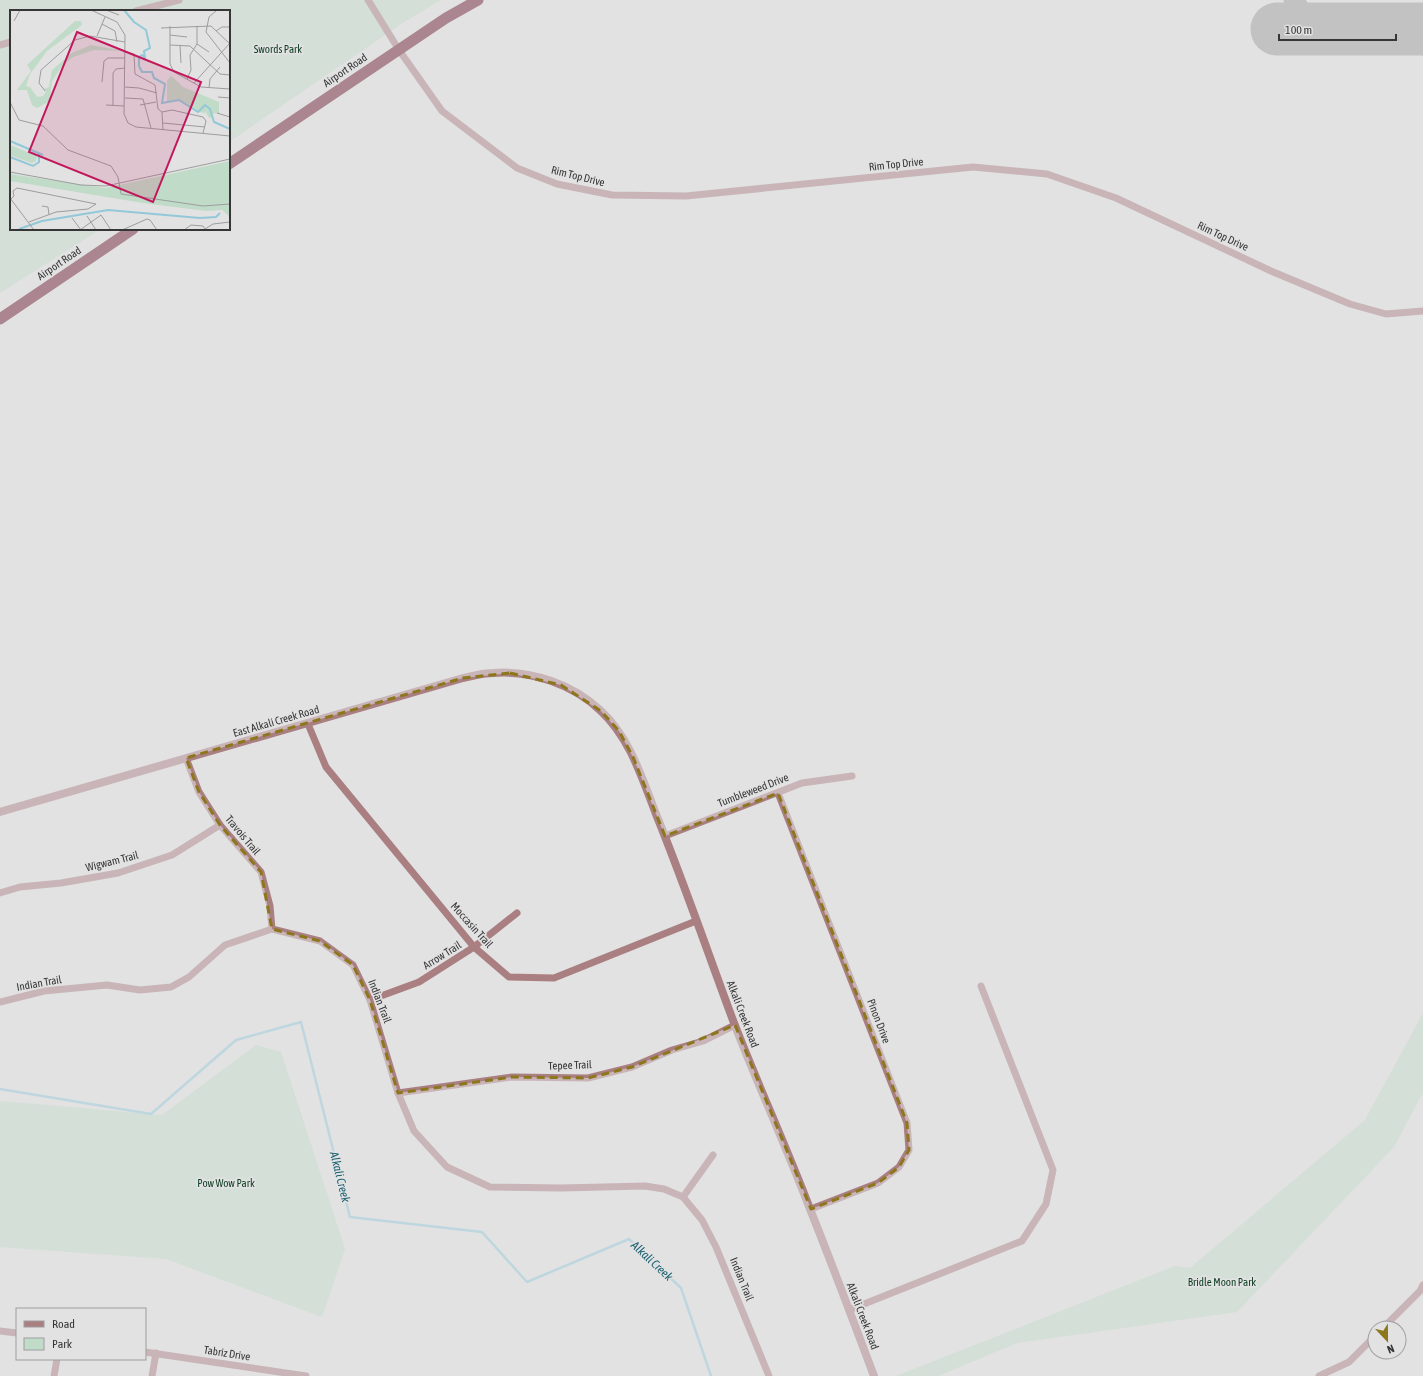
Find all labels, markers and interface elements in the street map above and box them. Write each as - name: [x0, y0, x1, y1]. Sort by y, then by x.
- inset map: [10, 10, 230, 230]
- scale bar: [1279, 16, 1396, 42]
- text: 100 m: [1285, 23, 1312, 37]
- park label: Swords Park: [254, 43, 302, 55]
- street label: Airport Road: [321, 51, 369, 89]
- street label: Rim Top Drive: [868, 155, 924, 173]
- street label: Rim Top Drive: [550, 164, 606, 188]
- street label: Rim Top Drive: [1196, 219, 1250, 253]
- street label: Airport Road: [35, 244, 83, 282]
- street label: East Alkali Creek Road: [232, 703, 320, 739]
- street label: Tumbleweed Drive: [716, 771, 790, 809]
- street label: Travois Trail: [223, 813, 263, 857]
- street label: Wigwam Trail: [84, 849, 140, 873]
- street label: Moccasin Trail: [449, 900, 496, 950]
- street label: Arrow Trail: [421, 939, 463, 971]
- street label: Indian Trail: [15, 973, 63, 993]
- street label: Indian Trail: [366, 978, 394, 1025]
- street label: Alkali Creek Road: [725, 979, 761, 1049]
- street label: Pinon Drive: [865, 997, 893, 1045]
- street label: Tepee Trail: [548, 1058, 592, 1072]
- water label: Alkali Creek: [327, 1149, 353, 1205]
- park label: Pow Wow Park: [197, 1177, 255, 1189]
- water label: Alkali Creek: [628, 1238, 676, 1284]
- street label: Indian Trail: [728, 1256, 756, 1302]
- park label: Bridle Moon Park: [1188, 1276, 1256, 1288]
- street label: Alkali Creek Road: [845, 1281, 881, 1351]
- legend: [16, 1308, 146, 1360]
- text: Road: [52, 1317, 75, 1331]
- north arrow: [1367, 1320, 1407, 1360]
- text: Park: [52, 1337, 73, 1351]
- text: N: [1385, 1342, 1396, 1356]
- street label: Tabriz Drive: [203, 1343, 251, 1363]

